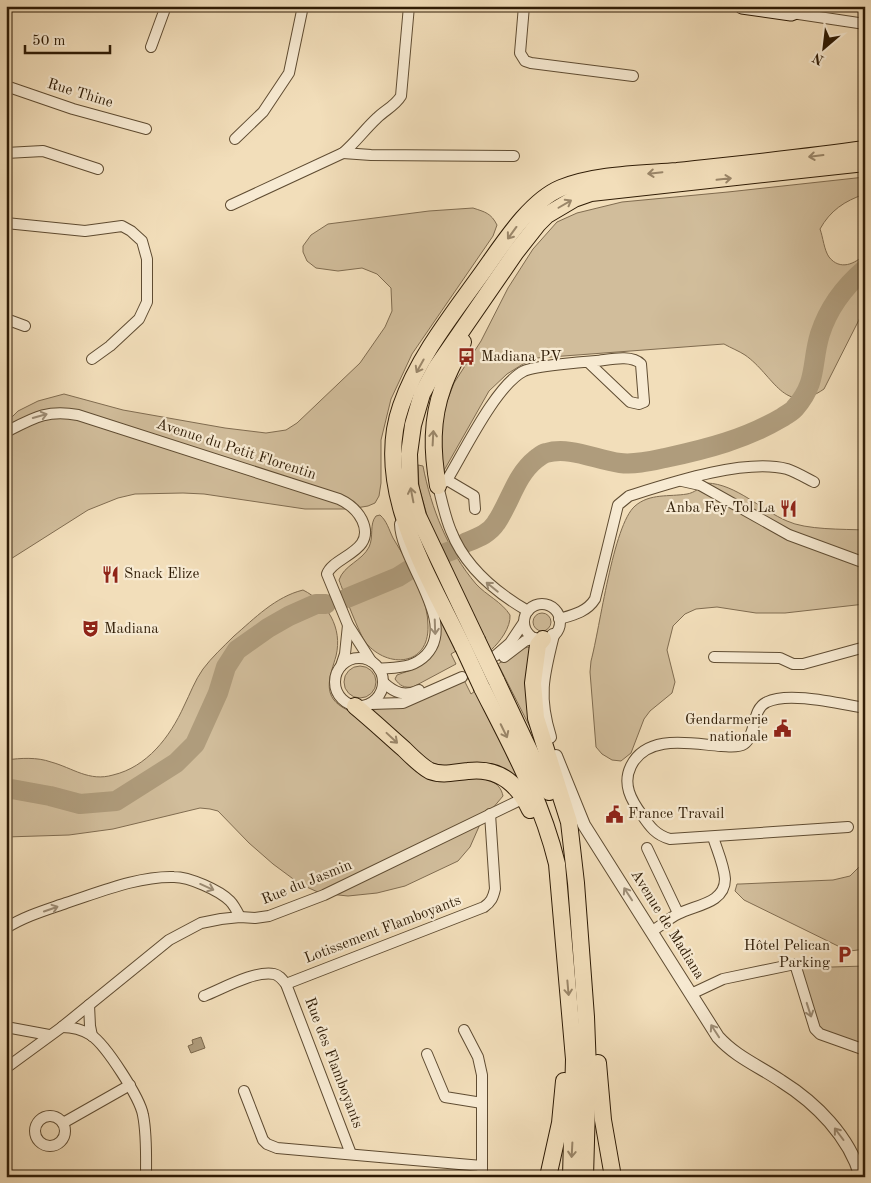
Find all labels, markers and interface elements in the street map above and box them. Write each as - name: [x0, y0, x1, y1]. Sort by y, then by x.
- scale bar: [25, 22, 110, 54]
- north arrow: [798, 22, 848, 72]
- text: 50 m: [32, 34, 66, 49]
- text: N: [810, 50, 826, 67]
- street label: Rue Thine: [45, 77, 115, 111]
- one-way arrow: [809, 151, 825, 161]
- one-way arrow: [647, 168, 663, 178]
- one-way arrow: [716, 174, 732, 184]
- one-way arrow: [557, 198, 571, 208]
- one-way arrow: [506, 226, 517, 239]
- bus stop icon: Madiana PV: [457, 347, 477, 367]
- place label: Madiana PV: [481, 350, 562, 365]
- one-way arrow: [414, 359, 424, 373]
- one-way arrow: [32, 410, 48, 420]
- street label: Avenue du Petit Florentin: [154, 417, 318, 483]
- one-way arrow: [429, 430, 438, 446]
- one-way arrow: [407, 487, 417, 503]
- restaurant icon: Anba Fey Tol La: [779, 498, 799, 518]
- place label: Anba Fey Tol La: [665, 501, 776, 516]
- restaurant icon: Snack Elize: [100, 564, 120, 584]
- place label: Snack Elize: [124, 567, 199, 582]
- one-way arrow: [486, 581, 499, 592]
- one-way arrow: [431, 618, 440, 634]
- theatre icon: Madiana: [80, 619, 100, 639]
- place label: Madiana: [104, 622, 159, 637]
- place label: Gendarmerie nationale: [685, 713, 768, 745]
- public building icon: Gendarmerie nationale: [772, 719, 792, 739]
- one-way arrow: [500, 723, 509, 738]
- one-way arrow: [385, 732, 398, 744]
- public building icon: France Travail: [604, 804, 624, 824]
- place label: France Travail: [628, 807, 724, 822]
- street label: Rue du Jasmin: [260, 858, 354, 908]
- street label: Avenue de Madiana: [627, 868, 707, 983]
- one-way arrow: [199, 883, 214, 893]
- one-way arrow: [623, 887, 633, 901]
- street label: Lotissement Flamboyants: [303, 893, 463, 967]
- one-way arrow: [43, 904, 58, 913]
- place label: Hôtel Pelican Parking: [744, 939, 830, 971]
- parking icon: Hôtel Pelican Parking: [834, 945, 854, 965]
- one-way arrow: [564, 979, 573, 995]
- street label: Rue des Flamboyants: [301, 996, 365, 1130]
- one-way arrow: [805, 1002, 815, 1018]
- one-way arrow: [710, 1025, 720, 1039]
- one-way arrow: [834, 1127, 844, 1141]
- one-way arrow: [567, 1142, 576, 1158]

